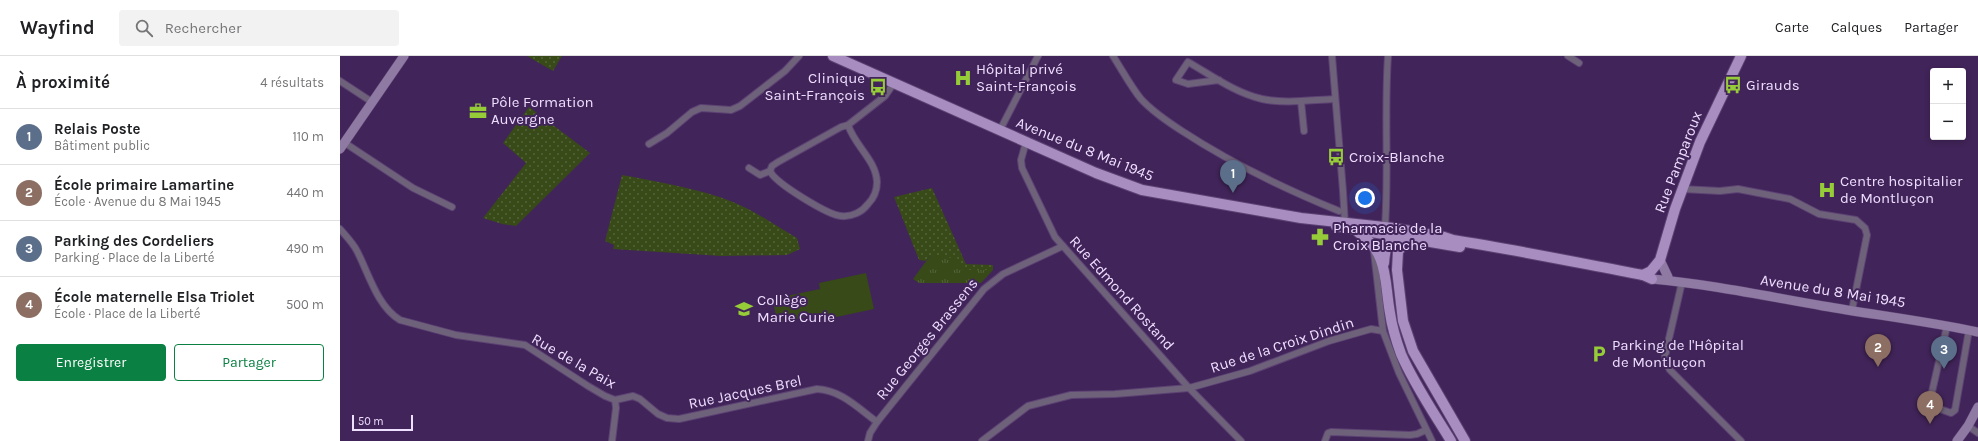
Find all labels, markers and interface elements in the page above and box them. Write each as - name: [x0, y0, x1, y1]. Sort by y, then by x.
- search box: [119, 10, 399, 46]
- text: Wayfind: [20, 17, 95, 39]
- icon: search: [133, 17, 155, 39]
- text: Rechercher: [165, 19, 241, 37]
- text: Carte: [1775, 19, 1809, 36]
- text: Calques: [1831, 19, 1882, 36]
- text: Partager: [1904, 19, 1958, 36]
- place label: Hôpital privé Saint-François: [976, 60, 1077, 95]
- hospital icon: Hôpital privé Saint-François: [953, 68, 973, 88]
- map controls: [1930, 68, 1966, 140]
- button: +: [1930, 68, 1966, 104]
- place label: Clinique Saint-François: [764, 69, 865, 104]
- text: À proximité: [16, 72, 110, 92]
- text: 4 résultats: [260, 75, 324, 90]
- bus stop icon: Girauds: [1723, 75, 1743, 95]
- place label: Girauds: [1746, 76, 1800, 94]
- bus stop icon: Clinique Saint-François: [868, 77, 888, 97]
- place label: Pôle Formation Auvergne: [491, 93, 594, 128]
- office icon: Pôle Formation Auvergne: [468, 101, 488, 121]
- button: −: [1930, 104, 1966, 140]
- street label: Rue Pamparoux: [1650, 108, 1706, 215]
- street label: Avenue du 8 Mai 1945: [1014, 113, 1156, 185]
- text: Relais Poste: [54, 120, 141, 138]
- text: 1: [27, 129, 31, 144]
- text: 110 m: [292, 129, 324, 144]
- text: Bâtiment public: [54, 138, 150, 153]
- bus stop icon: Croix-Blanche: [1326, 147, 1346, 167]
- place label: Croix-Blanche: [1349, 148, 1445, 166]
- pin: 1: [1220, 160, 1246, 193]
- place label: Centre hospitalier de Montluçon: [1840, 172, 1963, 207]
- text: École primaire Lamartine: [54, 176, 234, 194]
- hospital icon: Centre hospitalier de Montluçon: [1817, 180, 1837, 200]
- text: 2: [25, 185, 33, 200]
- text: 440 m: [287, 185, 324, 200]
- your location: [1355, 188, 1375, 208]
- text: École · Avenue du 8 Mai 1945: [54, 194, 221, 209]
- place label: Pharmacie de la Croix Blanche: [1333, 219, 1442, 254]
- pharmacy icon: Pharmacie de la Croix Blanche: [1310, 227, 1330, 247]
- text: Parking des Cordeliers: [54, 232, 214, 250]
- street label: Rue Edmond Rostand: [1066, 232, 1178, 354]
- text: 3: [25, 241, 33, 256]
- text: 490 m: [286, 241, 324, 256]
- text: Parking · Place de la Liberté: [54, 250, 214, 265]
- street label: Avenue du 8 Mai 1945: [1759, 271, 1907, 311]
- street label: Rue Georges Brassens: [872, 275, 982, 403]
- text: École maternelle Elsa Triolet: [54, 288, 255, 306]
- place label: Collège Marie Curie: [757, 291, 835, 326]
- text: 4: [25, 297, 33, 312]
- text: 500 m: [286, 297, 324, 312]
- school or university icon: Collège Marie Curie: [734, 299, 754, 319]
- text: École · Place de la Liberté: [54, 306, 200, 321]
- street label: Rue de la Croix Dindin: [1208, 313, 1356, 377]
- street label: Rue de la Paix: [529, 330, 620, 393]
- pin: 2: [1865, 334, 1891, 367]
- place label: Parking de l'Hôpital de Montluçon: [1612, 336, 1744, 371]
- pin: 3: [1931, 336, 1957, 369]
- button: Enregistrer: [16, 344, 166, 381]
- button: Partager: [174, 344, 324, 381]
- parking icon: Parking de l'Hôpital de Montluçon: [1589, 344, 1609, 364]
- street label: Rue Jacques Brel: [687, 371, 803, 413]
- pin: 4: [1917, 391, 1943, 424]
- scale bar: [352, 413, 413, 432]
- text: 50 m: [358, 415, 384, 428]

